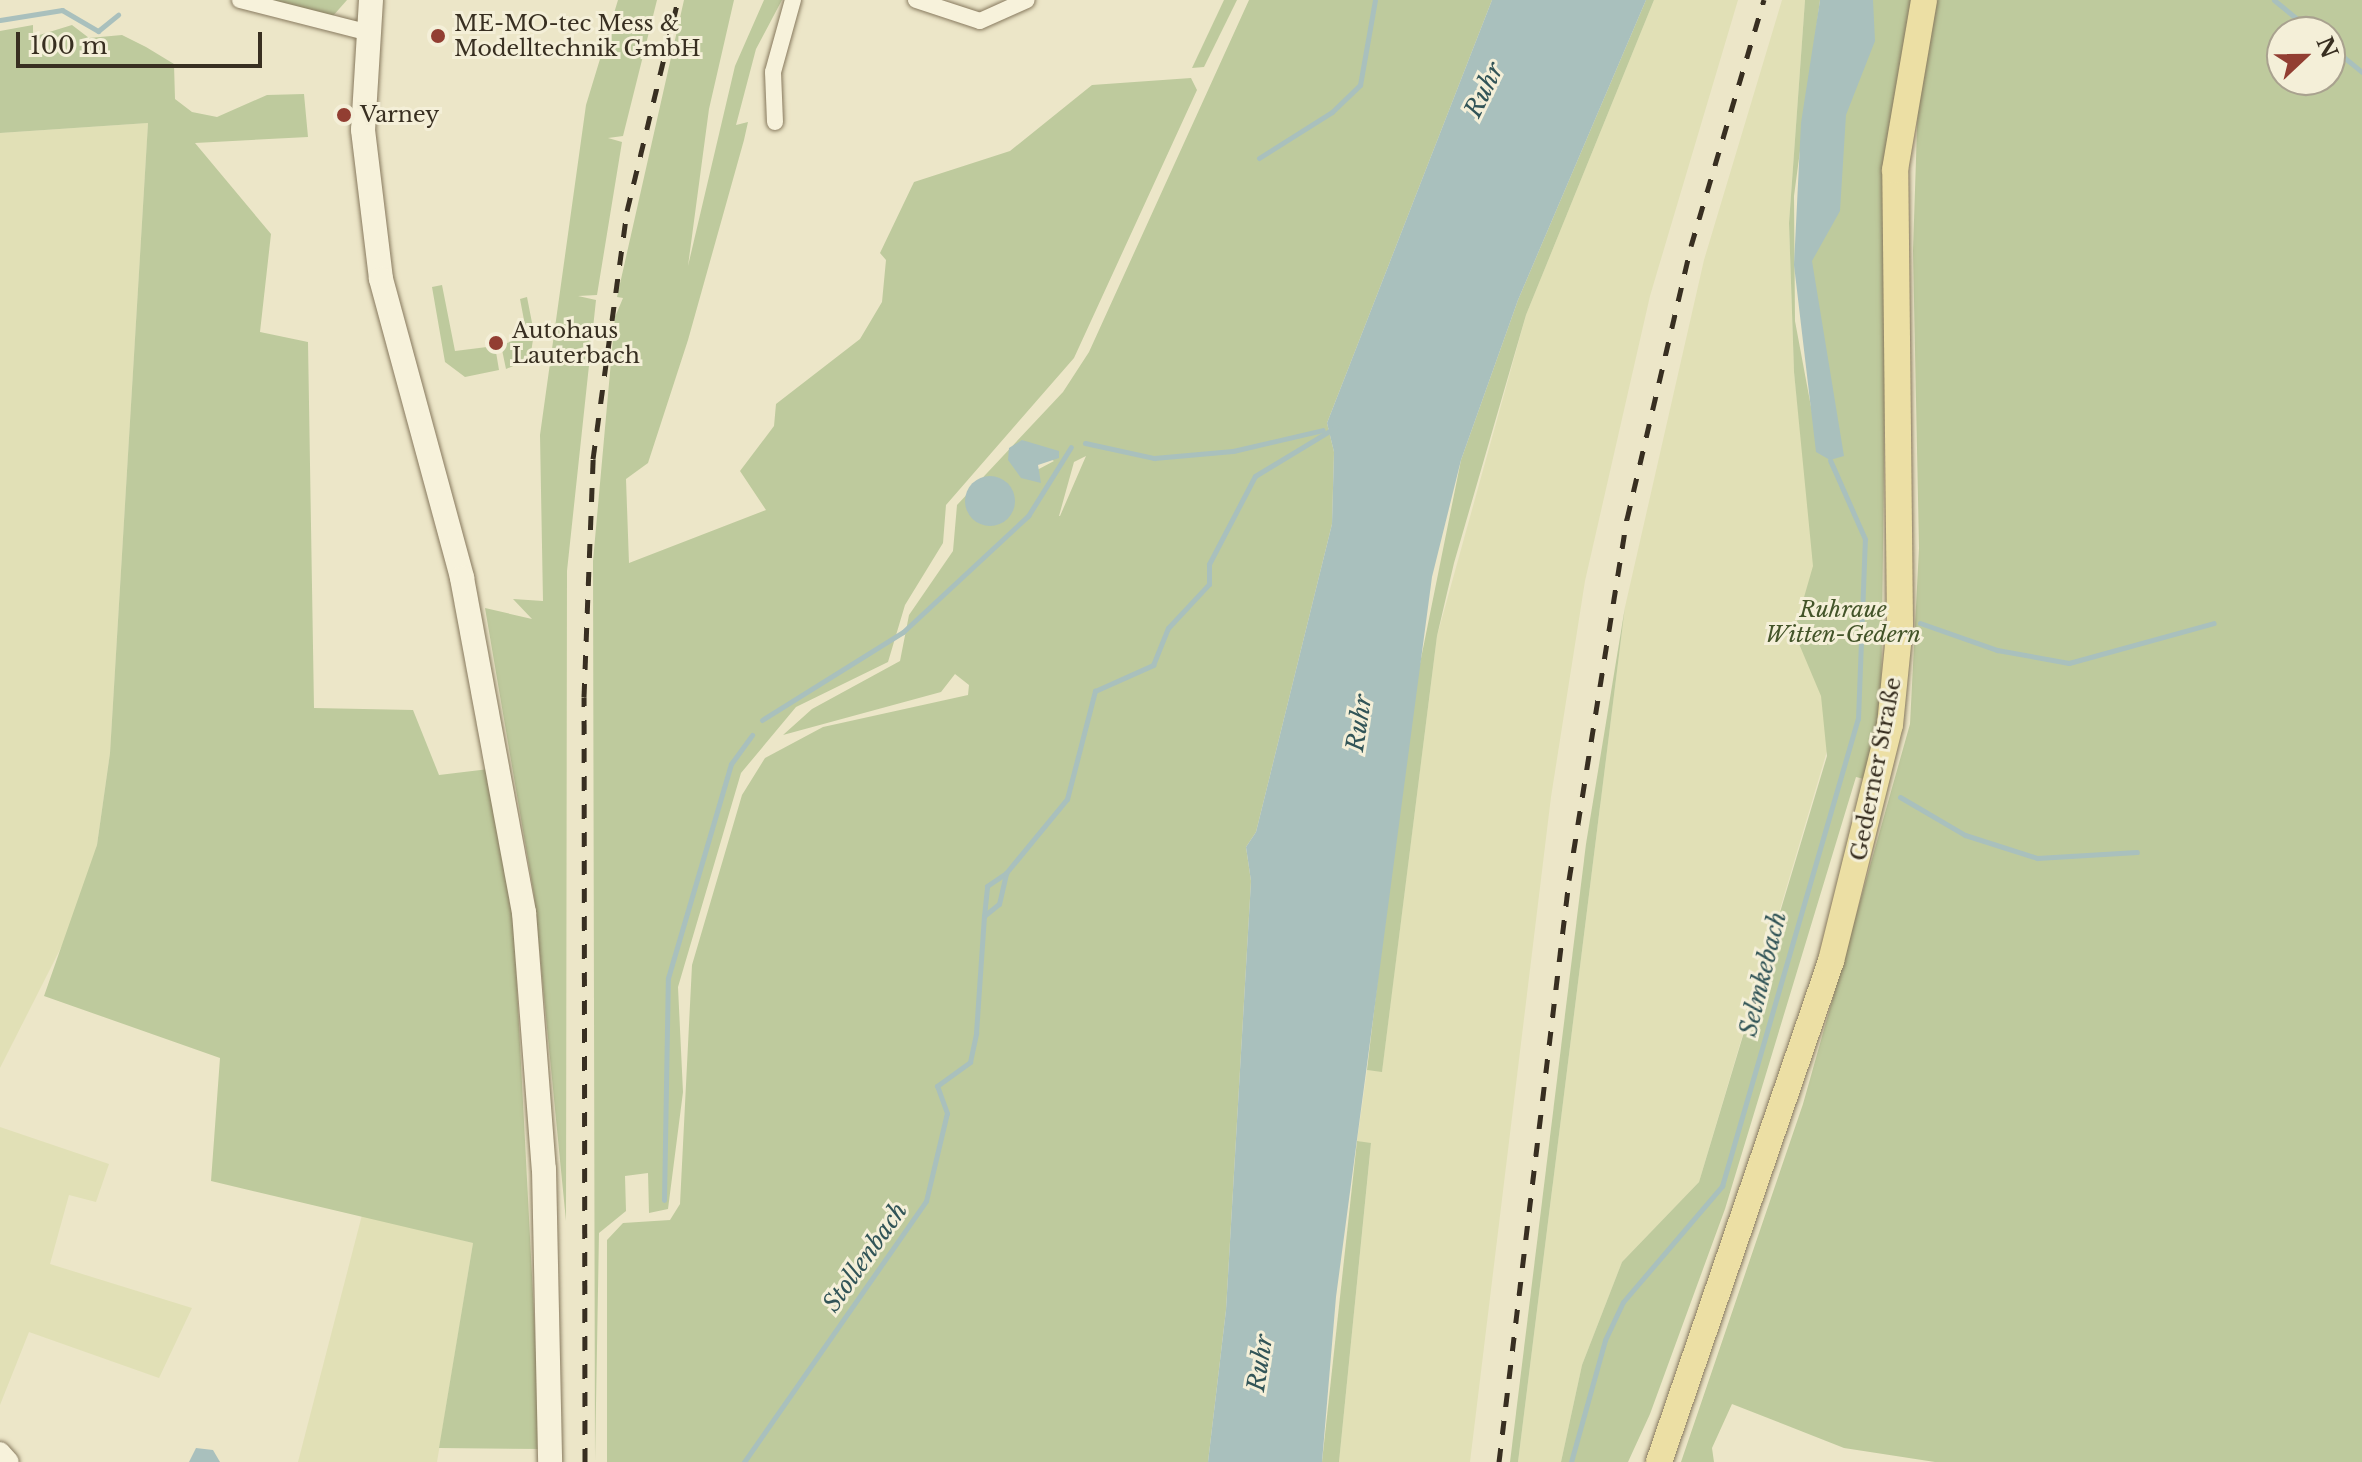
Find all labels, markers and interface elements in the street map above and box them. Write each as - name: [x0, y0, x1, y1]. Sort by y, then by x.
- place label: ME-MO-tec Mess & Modelltechnik GmbH: [454, 10, 701, 62]
- scale bar: [20, 16, 266, 66]
- north arrow: [2266, 16, 2346, 96]
- marker: ME-MO-tec Mess & Modelltechnik GmbH: [429, 27, 447, 45]
- text: 100 m: [30, 31, 108, 60]
- text: N: [2310, 33, 2343, 62]
- water label: Ruhr: [1459, 58, 1509, 122]
- place label: Varney: [360, 102, 439, 128]
- marker: Varney: [335, 106, 353, 124]
- place label: Autohaus Lauterbach: [512, 317, 640, 368]
- marker: Autohaus Lauterbach: [487, 334, 505, 352]
- park label: Ruhraue Witten-Gedern: [1765, 596, 1921, 648]
- street label: Gederner Straße: [1845, 675, 1907, 863]
- water label: Ruhr: [1340, 693, 1378, 753]
- water label: Selmkebach: [1734, 909, 1792, 1039]
- water label: Stollenbach: [817, 1197, 913, 1317]
- water label: Ruhr: [1241, 1333, 1279, 1393]

